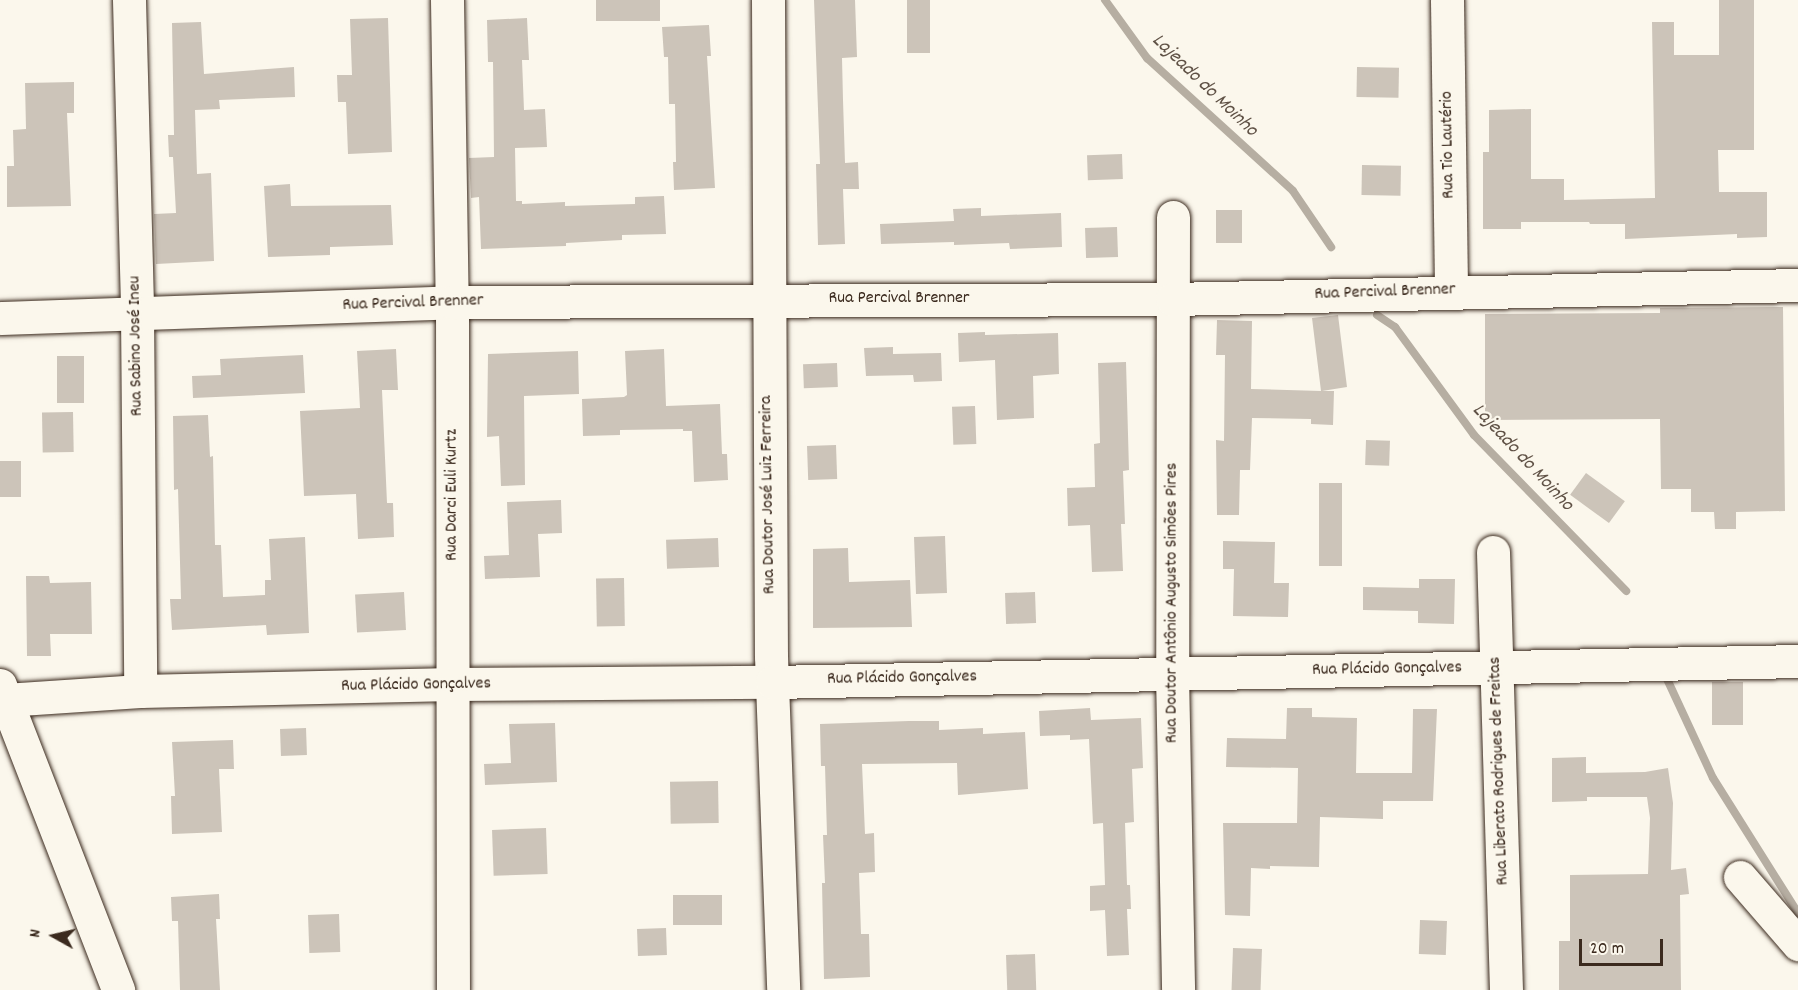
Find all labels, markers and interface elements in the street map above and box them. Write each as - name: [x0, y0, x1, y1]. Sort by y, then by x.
- water label: Lajeado do Moinho: [1146, 29, 1262, 143]
- street label: Rua Tio Lautério: [1437, 91, 1461, 199]
- street label: Rua Sabino José Ineu: [125, 276, 149, 416]
- street label: Rua Percival Brenner: [1314, 280, 1456, 306]
- street label: Rua Percival Brenner: [828, 288, 970, 310]
- street label: Rua Percival Brenner: [342, 291, 484, 317]
- street label: Rua Doutor José Luiz Ferreira: [756, 396, 782, 594]
- water label: Lajeado do Moinho: [1466, 399, 1578, 517]
- street label: Rua Darci Euli Kurtz: [442, 429, 464, 561]
- street label: Rua Doutor Antônio Augusto Simões Pires: [1162, 463, 1184, 743]
- street label: Rua Liberato Rodrigues de Freitas: [1485, 656, 1515, 886]
- street label: Rua Plácido Gonçalves: [1312, 658, 1462, 682]
- street label: Rua Plácido Gonçalves: [827, 667, 977, 691]
- street label: Rua Plácido Gonçalves: [341, 674, 491, 698]
- north arrow: [24, 906, 84, 966]
- scale bar: [1582, 927, 1666, 965]
- text: N: [24, 928, 48, 939]
- text: 20 m: [1590, 937, 1624, 962]

